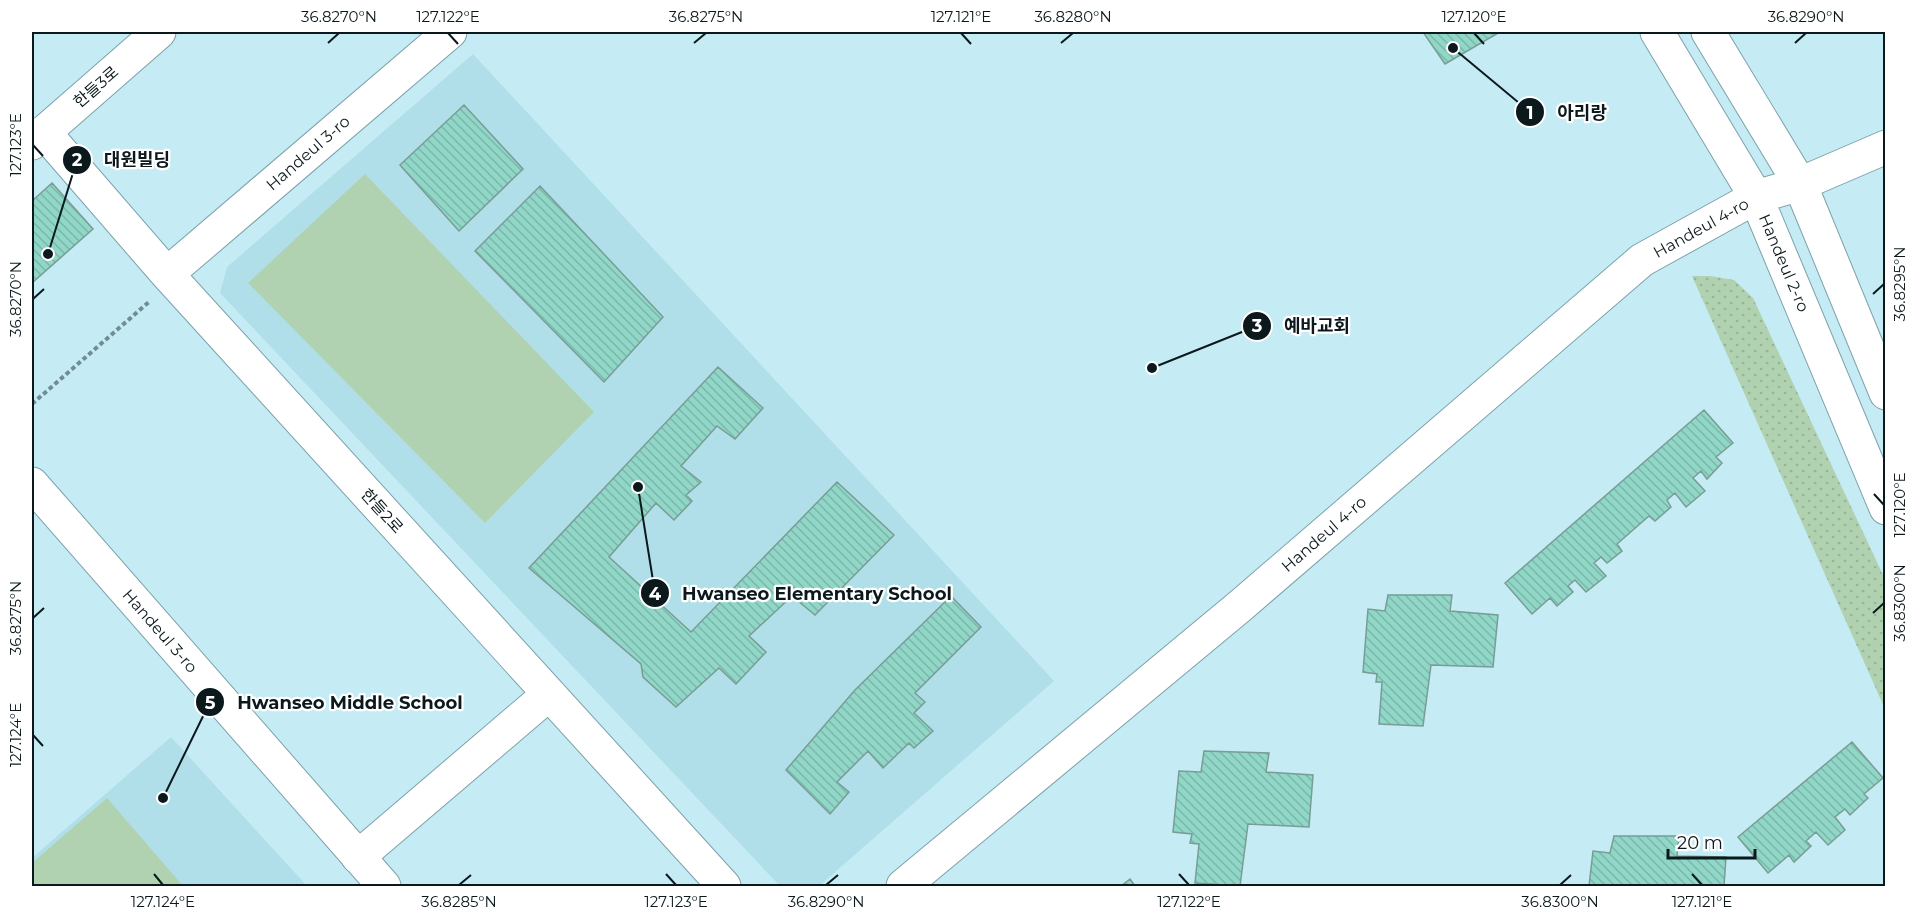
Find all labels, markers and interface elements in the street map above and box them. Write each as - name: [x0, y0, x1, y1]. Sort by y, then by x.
- text: 36.8270°N: [301, 7, 377, 26]
- text: 127.122°E: [416, 7, 480, 26]
- text: 36.8275°N: [669, 7, 743, 26]
- text: 127.121°E: [931, 7, 991, 26]
- text: 36.8280°N: [1034, 7, 1112, 26]
- text: 127.120°E: [1441, 7, 1507, 26]
- text: 36.8290°N: [1768, 7, 1844, 26]
- street label: 한들3로: [70, 62, 123, 112]
- callout: 아리랑: [1515, 94, 1618, 130]
- text: 1: [1526, 102, 1534, 124]
- text: 아리랑: [1557, 102, 1607, 124]
- street label: Handeul 3-ro: [262, 112, 354, 194]
- text: 127.123°E: [6, 113, 25, 177]
- callout: 대원빌딩: [62, 142, 182, 178]
- text: 2: [72, 149, 83, 171]
- text: 대원빌딩: [104, 149, 170, 171]
- street label: Handeul 4-ro: [1650, 194, 1752, 262]
- street label: Handeul 2-ro: [1755, 211, 1813, 315]
- text: 36.8295°N: [1890, 246, 1909, 322]
- text: 36.8270°N: [6, 261, 25, 337]
- callout: 예바교회: [1242, 308, 1362, 344]
- text: 3: [1251, 315, 1263, 337]
- text: 예바교회: [1284, 315, 1350, 337]
- text: 127.120°E: [1890, 472, 1909, 538]
- street label: 한들2로: [357, 485, 407, 537]
- street label: Handeul 4-ro: [1278, 492, 1370, 576]
- text: 36.8300°N: [1890, 564, 1909, 642]
- callout: Hwanseo Elementary School: [640, 575, 963, 611]
- text: 36.8275°N: [6, 581, 25, 655]
- text: 4: [649, 583, 662, 605]
- text: Hwanseo Elementary School: [682, 583, 952, 605]
- street label: Handeul 3-ro: [119, 585, 201, 677]
- callout: Hwanseo Middle School: [195, 684, 475, 720]
- text: 5: [205, 692, 216, 714]
- text: Hwanseo Middle School: [237, 692, 463, 714]
- text: 127.124°E: [6, 703, 25, 767]
- scale bar: [1668, 822, 1755, 860]
- text: 20 m: [1677, 832, 1723, 854]
- text: 127.124°E: [131, 892, 195, 911]
- text: 36.8285°N: [421, 892, 497, 911]
- text: 127.123°E: [644, 892, 708, 911]
- text: 36.8290°N: [788, 892, 864, 911]
- text: 127.122°E: [1157, 892, 1221, 911]
- text: 36.8300°N: [1521, 892, 1599, 911]
- text: 127.121°E: [1672, 892, 1732, 911]

